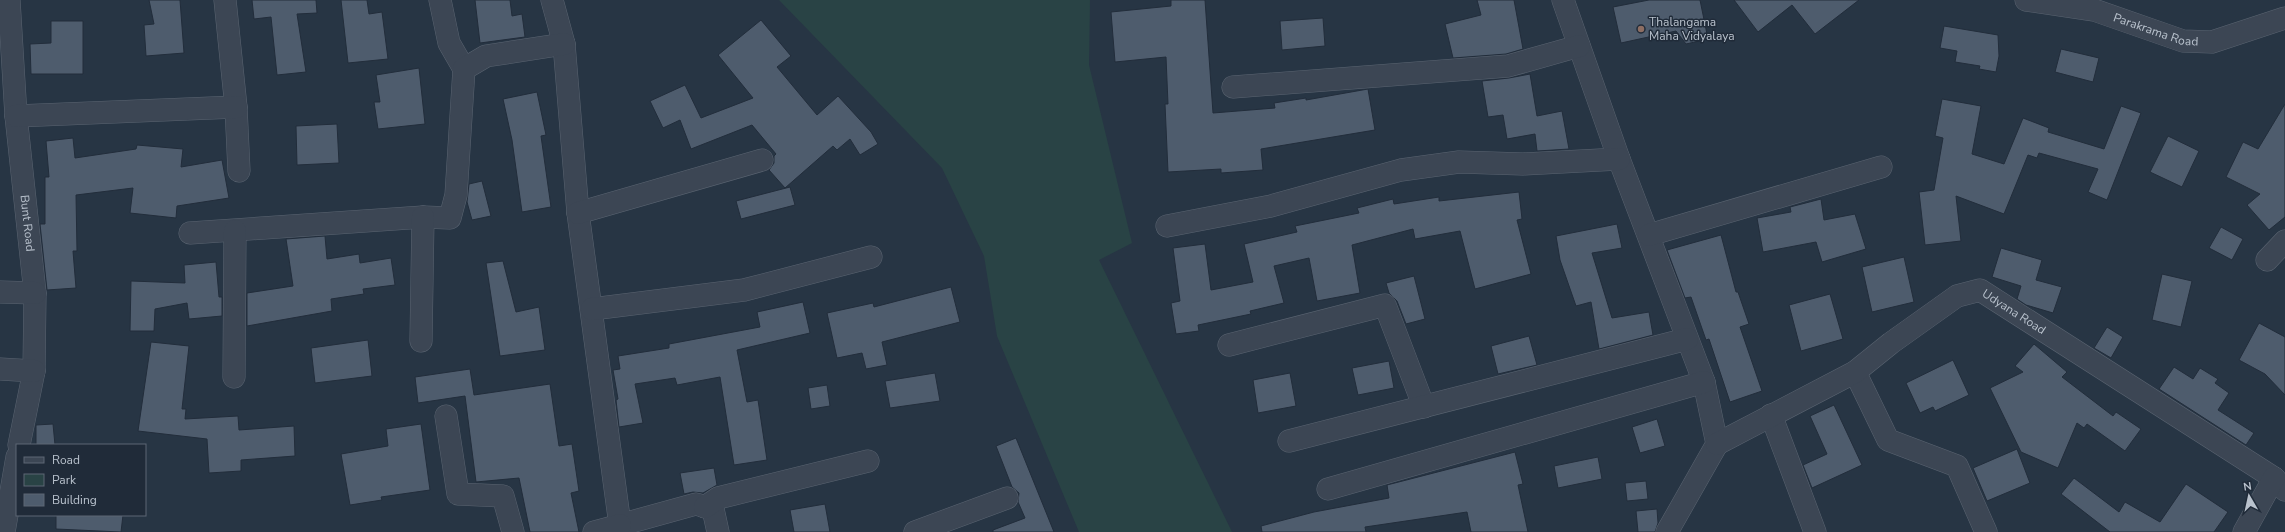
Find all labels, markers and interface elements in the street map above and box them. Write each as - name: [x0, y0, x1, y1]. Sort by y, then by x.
- street label: Parakrama Road: [2111, 9, 2199, 50]
- place label: Thalangama Maha Vidyalaya: [1649, 14, 1735, 44]
- marker: Thalangama Maha Vidyalaya: [1636, 24, 1646, 34]
- street label: Bunt Road: [17, 194, 38, 252]
- street label: Udyana Road: [1979, 285, 2049, 338]
- legend: [16, 444, 146, 516]
- text: Road: [52, 452, 80, 468]
- text: Park: [52, 472, 77, 488]
- north arrow: [2229, 476, 2269, 516]
- text: N: [2242, 479, 2253, 495]
- text: Building: [52, 492, 97, 508]

